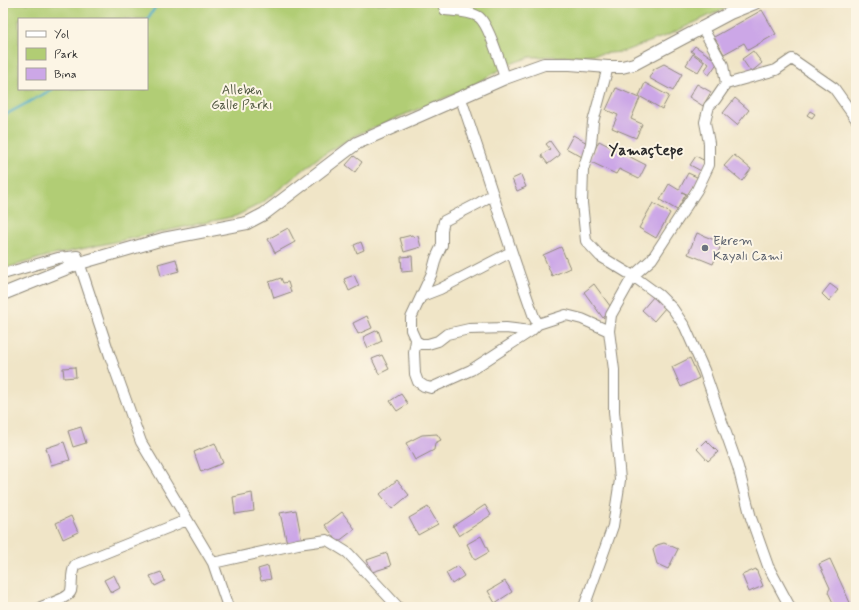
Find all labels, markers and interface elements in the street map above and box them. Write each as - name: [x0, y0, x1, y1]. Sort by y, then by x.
- legend: [18, 18, 148, 90]
- text: Yol: [54, 27, 69, 43]
- text: Park: [54, 47, 78, 63]
- text: Bina: [54, 67, 77, 83]
- park label: Alleben Galle Parkı: [211, 82, 273, 114]
- district label: Yamaçtepe: [609, 141, 683, 161]
- place label: Ekrem Kayalı Cami: [713, 233, 783, 265]
- marker: Ekrem Kayalı Cami: [700, 243, 710, 253]

